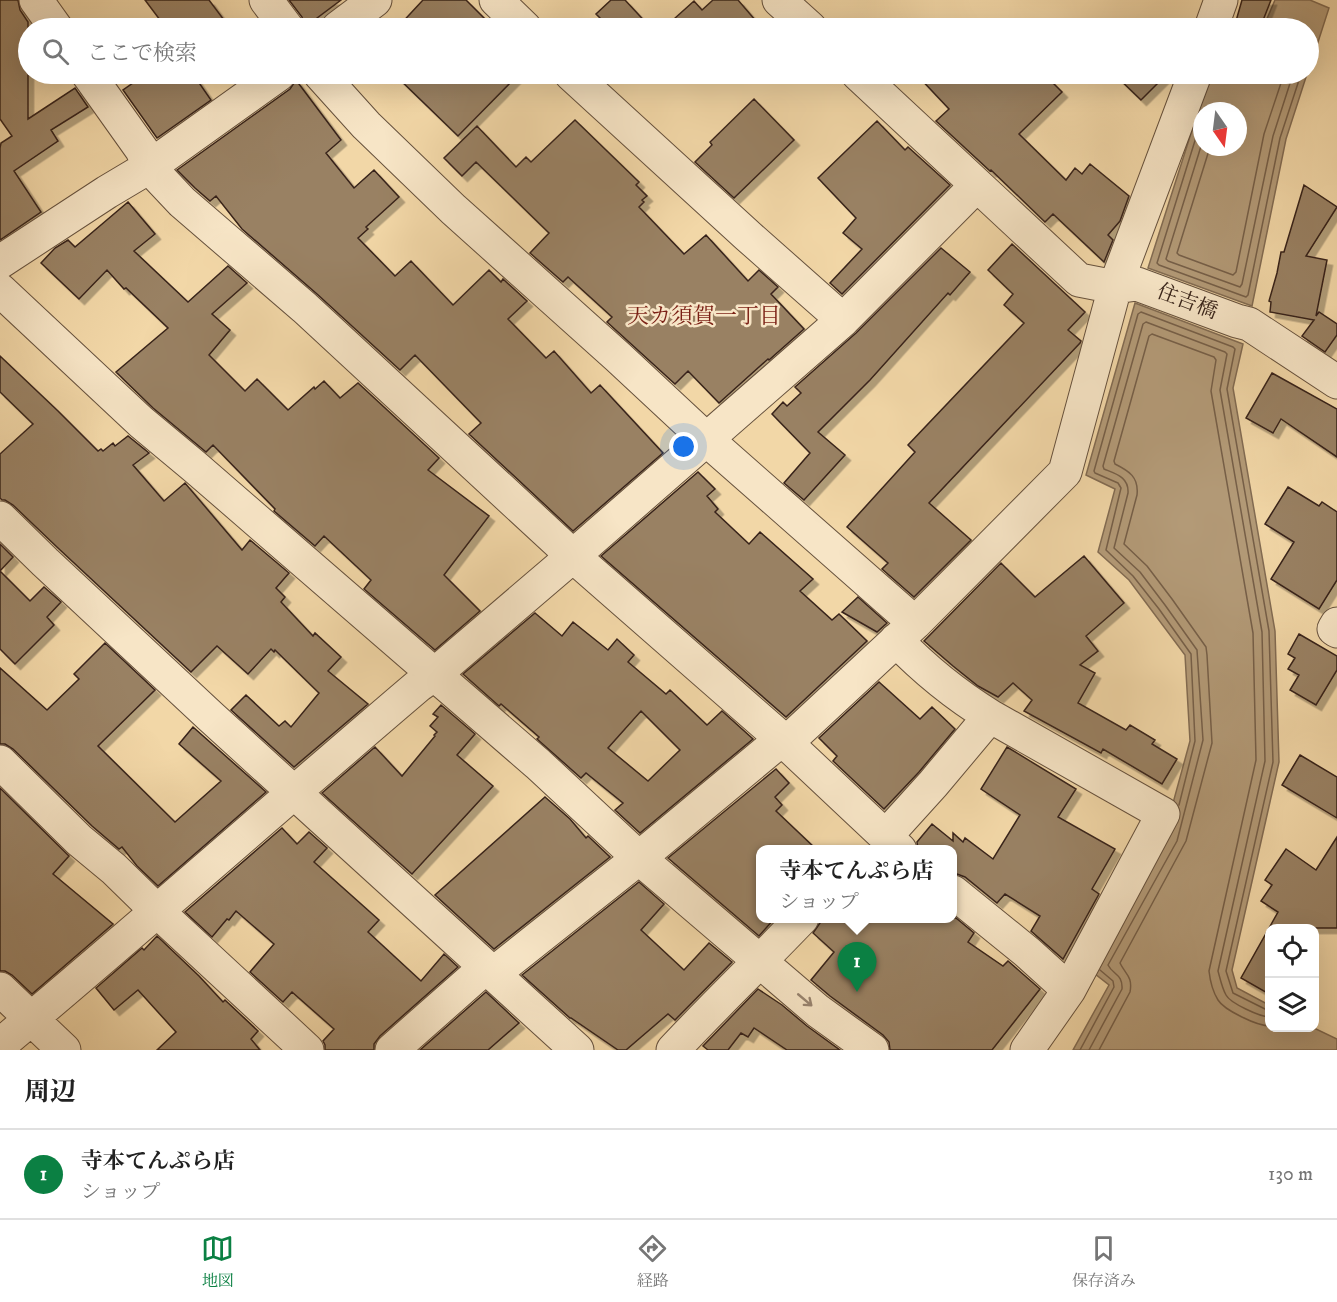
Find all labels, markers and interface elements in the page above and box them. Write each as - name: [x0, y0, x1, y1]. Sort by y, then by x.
- search box: [18, 18, 1319, 84]
- icon: search: [39, 35, 72, 68]
- text: ここで検索: [87, 40, 197, 67]
- north arrow: [1193, 102, 1247, 156]
- street label: 住吉橋: [1153, 279, 1221, 325]
- district label: 天カ須賀一丁目: [627, 303, 781, 330]
- your location: [669, 432, 698, 461]
- popup: [756, 845, 957, 923]
- text: 寺本てんぷら店: [779, 858, 934, 885]
- text: ショップ: [779, 890, 859, 915]
- map controls: [1265, 924, 1319, 1032]
- button: locate: [1265, 924, 1319, 978]
- pin: 1: [838, 942, 876, 992]
- button: layers: [1265, 978, 1319, 1032]
- one-way arrow: [797, 993, 813, 1006]
- text: 周辺: [24, 1076, 76, 1109]
- text: 寺本てんぷら店: [81, 1148, 235, 1175]
- text: 1: [40, 1162, 47, 1187]
- text: 130 m: [1268, 1162, 1313, 1187]
- text: ショップ: [81, 1180, 161, 1205]
- tab: 地図: [201, 1232, 234, 1291]
- tab: 経路: [636, 1232, 669, 1291]
- tab: 保存済み: [1072, 1232, 1136, 1291]

